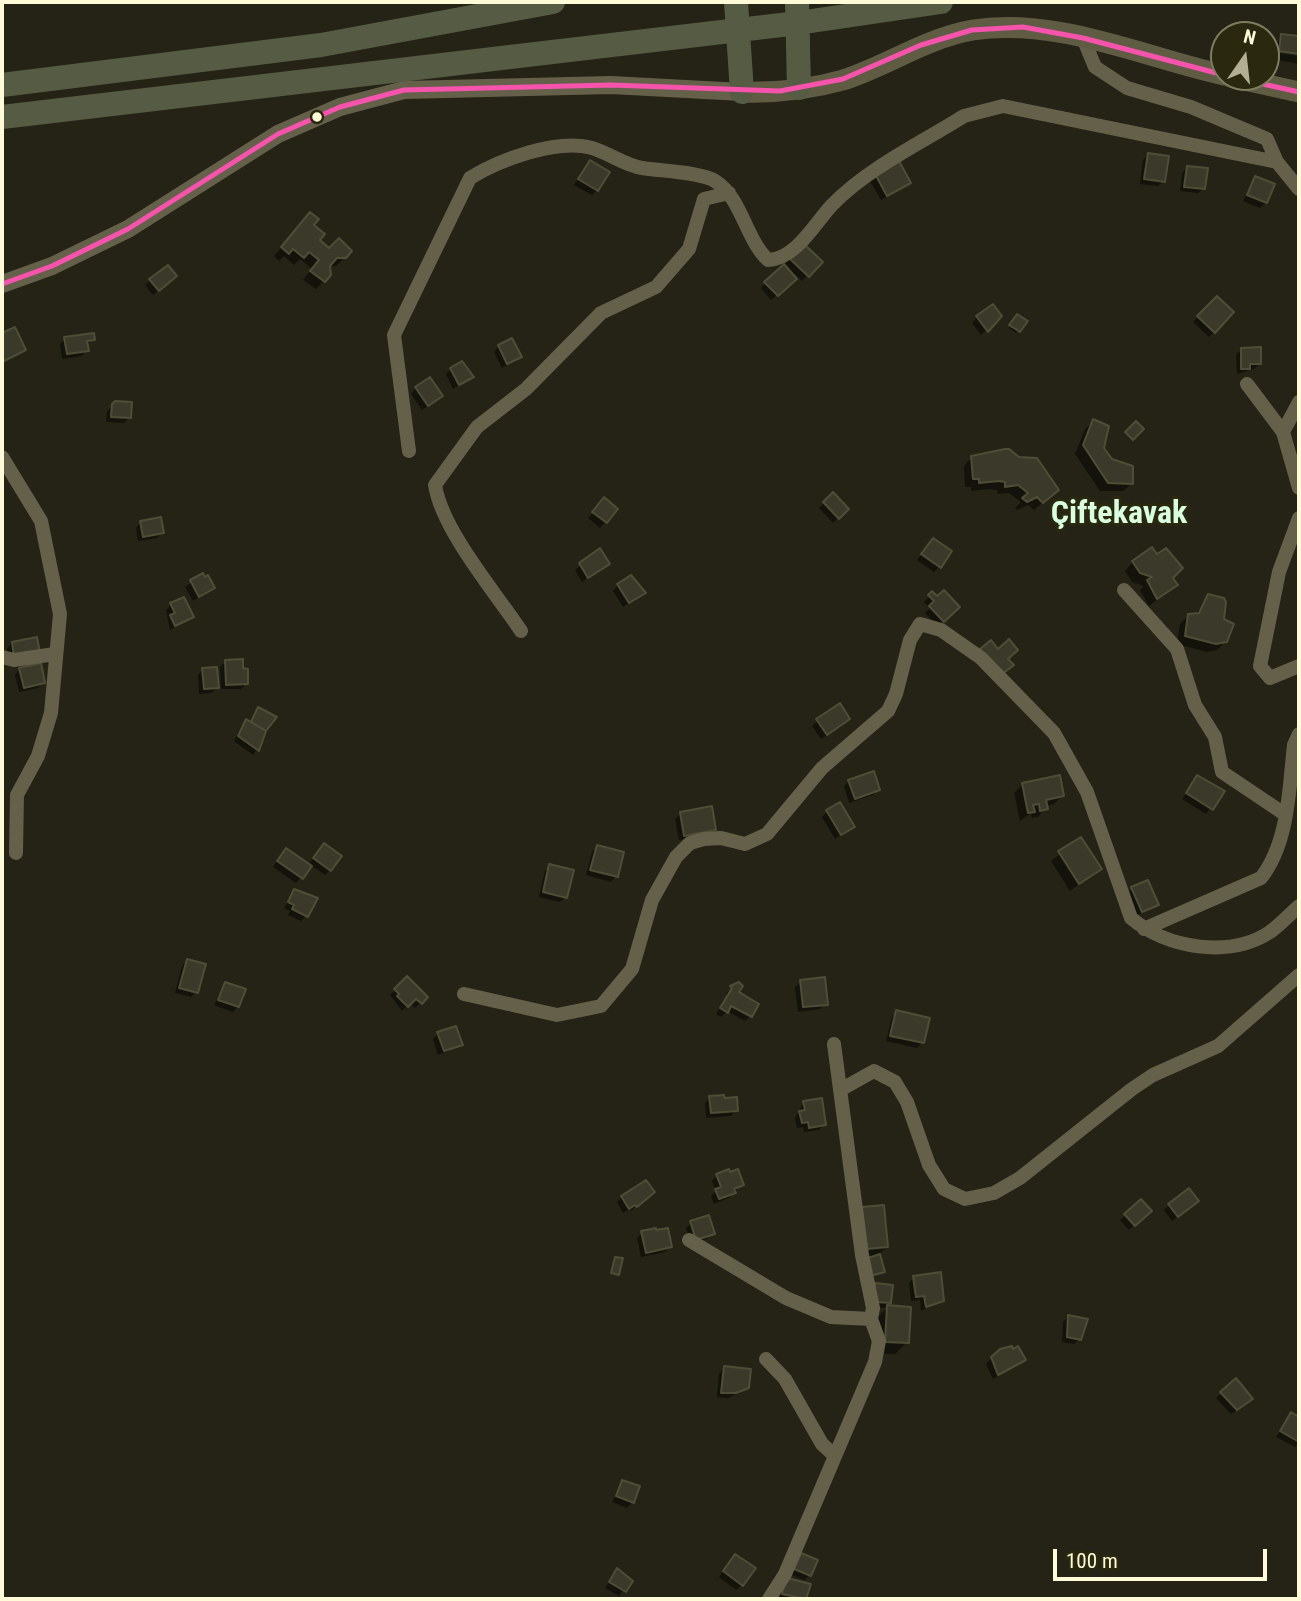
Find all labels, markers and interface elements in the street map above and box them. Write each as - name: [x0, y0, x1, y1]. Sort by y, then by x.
- north arrow: [1210, 21, 1280, 91]
- text: N: [1241, 25, 1258, 50]
- unlabelled marker: [310, 110, 324, 124]
- district label: Çiftekavak: [1051, 496, 1187, 534]
- scale bar: [1056, 1534, 1270, 1578]
- text: 100 m: [1066, 1549, 1118, 1573]

